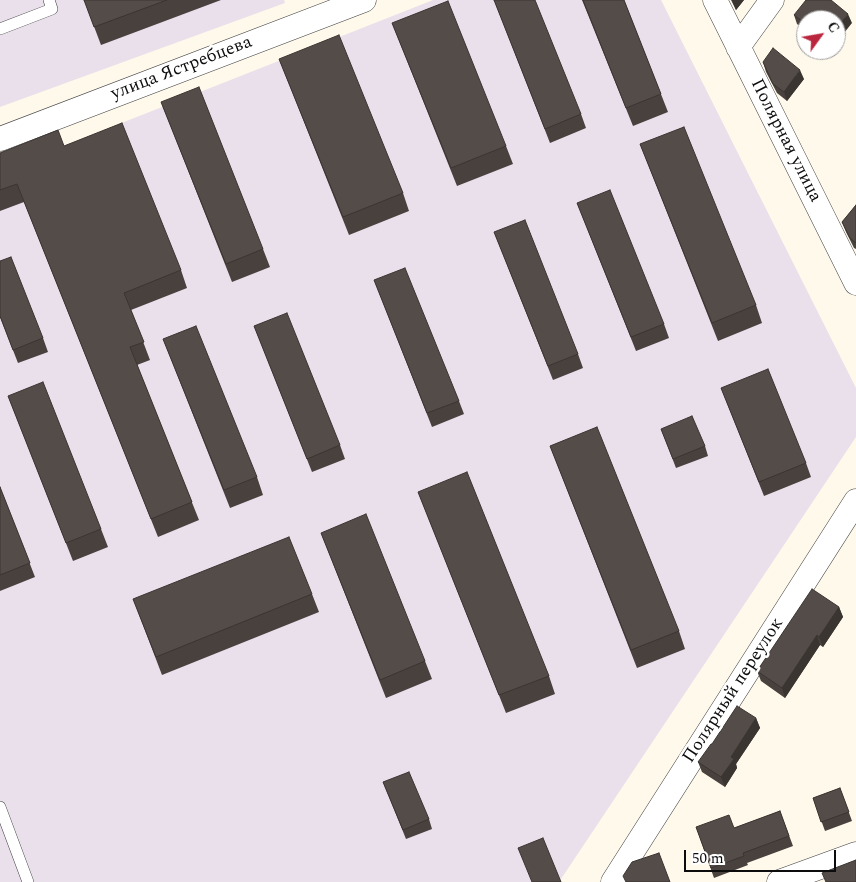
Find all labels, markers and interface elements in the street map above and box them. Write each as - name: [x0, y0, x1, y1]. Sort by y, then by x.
- north arrow: [796, 10, 846, 60]
- text: С: [822, 18, 845, 37]
- street label: улица Ястребцева: [108, 32, 256, 106]
- street label: Полярная улица: [745, 76, 825, 206]
- street label: Полярный переулок: [679, 614, 789, 768]
- scale bar: [686, 840, 838, 872]
- text: 50 m: [692, 847, 724, 870]

